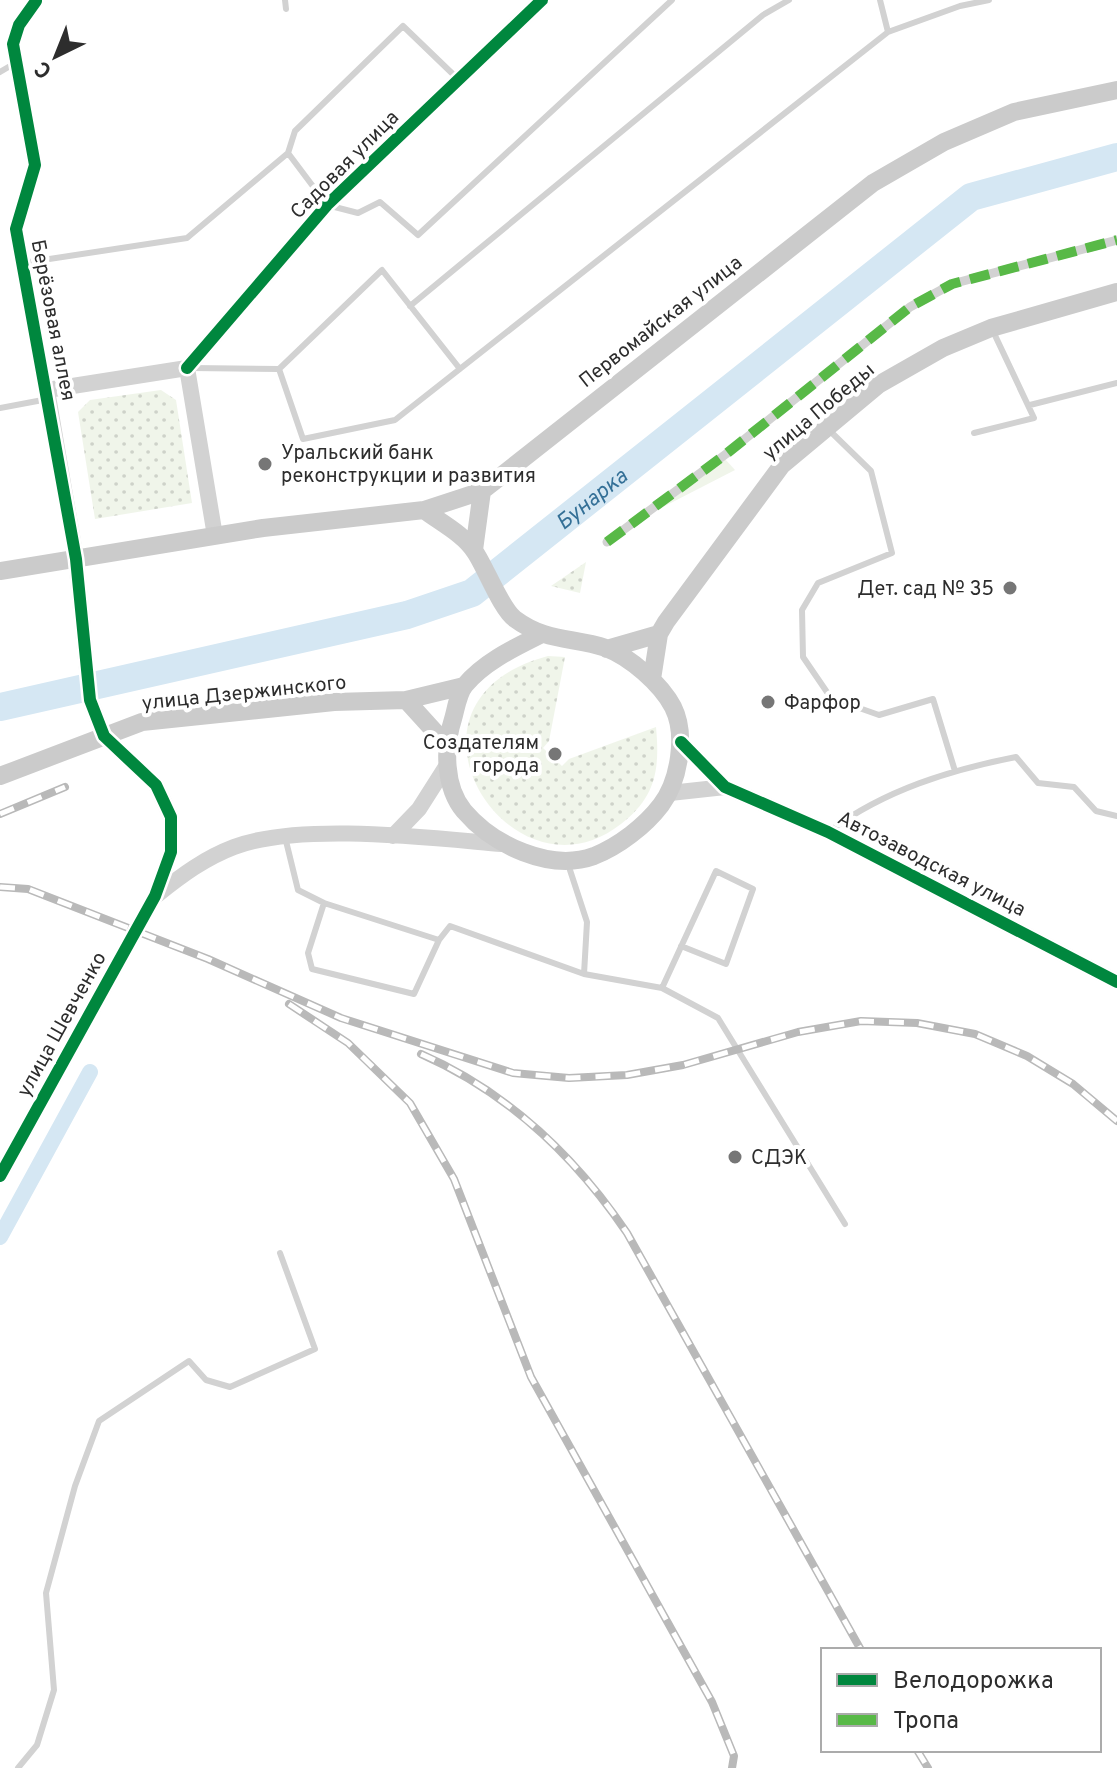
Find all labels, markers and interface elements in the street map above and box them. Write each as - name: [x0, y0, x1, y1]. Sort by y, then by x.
- north arrow: [16, 16, 96, 96]
- text: С: [30, 54, 58, 83]
- street label: Садовая улица: [285, 105, 405, 225]
- street label: Берёзовая аллея: [24, 238, 80, 403]
- street label: Первомайская улица: [574, 251, 748, 394]
- street label: улица Победы: [758, 358, 881, 467]
- place label: Уральский банк реконструкции и развития: [281, 441, 536, 490]
- marker: Уральский банк реконструкции и развития: [256, 455, 274, 473]
- water label: Бунарка: [551, 463, 634, 537]
- place label: Дет. сад № 35: [857, 577, 994, 603]
- marker: Дет. сад № 35: [1001, 579, 1019, 597]
- street label: улица Дзержинского: [141, 670, 348, 718]
- place label: Фарфор: [784, 691, 861, 717]
- marker: Фарфор: [759, 693, 777, 711]
- place label: Создателям города: [423, 731, 539, 780]
- marker: Создателям города: [546, 745, 564, 763]
- street label: Автозаводская улица: [833, 806, 1030, 924]
- street label: улица Шевченко: [12, 948, 113, 1102]
- place label: СДЭК: [751, 1146, 807, 1172]
- marker: СДЭК: [726, 1148, 744, 1166]
- legend: [821, 1648, 1101, 1752]
- text: Велодорожка: [893, 1667, 1054, 1697]
- text: Тропа: [893, 1707, 959, 1737]

